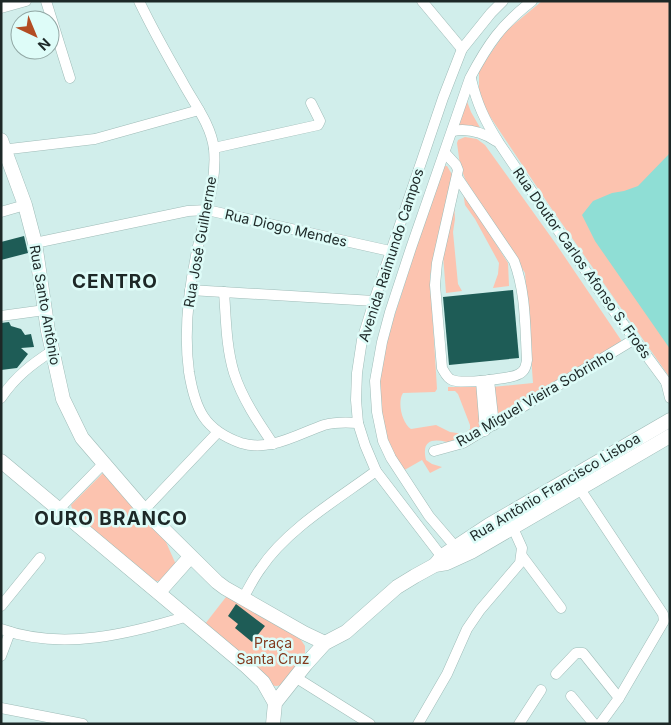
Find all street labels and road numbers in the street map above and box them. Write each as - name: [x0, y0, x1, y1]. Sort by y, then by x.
- street label: Rua Doutor Carlos Afonso S. Froés: [510, 164, 655, 361]
- street label: Avenida Raimundo Campos: [354, 166, 427, 344]
- street label: Rua José Guilherme: [180, 175, 219, 309]
- street label: Rua Diogo Mendes: [223, 205, 349, 250]
- street label: Rua Santo Antônio: [27, 243, 64, 366]
- street label: Rua Miguel Vieira Sobrinho: [453, 345, 616, 450]
- street label: Rua Antônio Francisco Lisboa: [466, 429, 643, 544]

